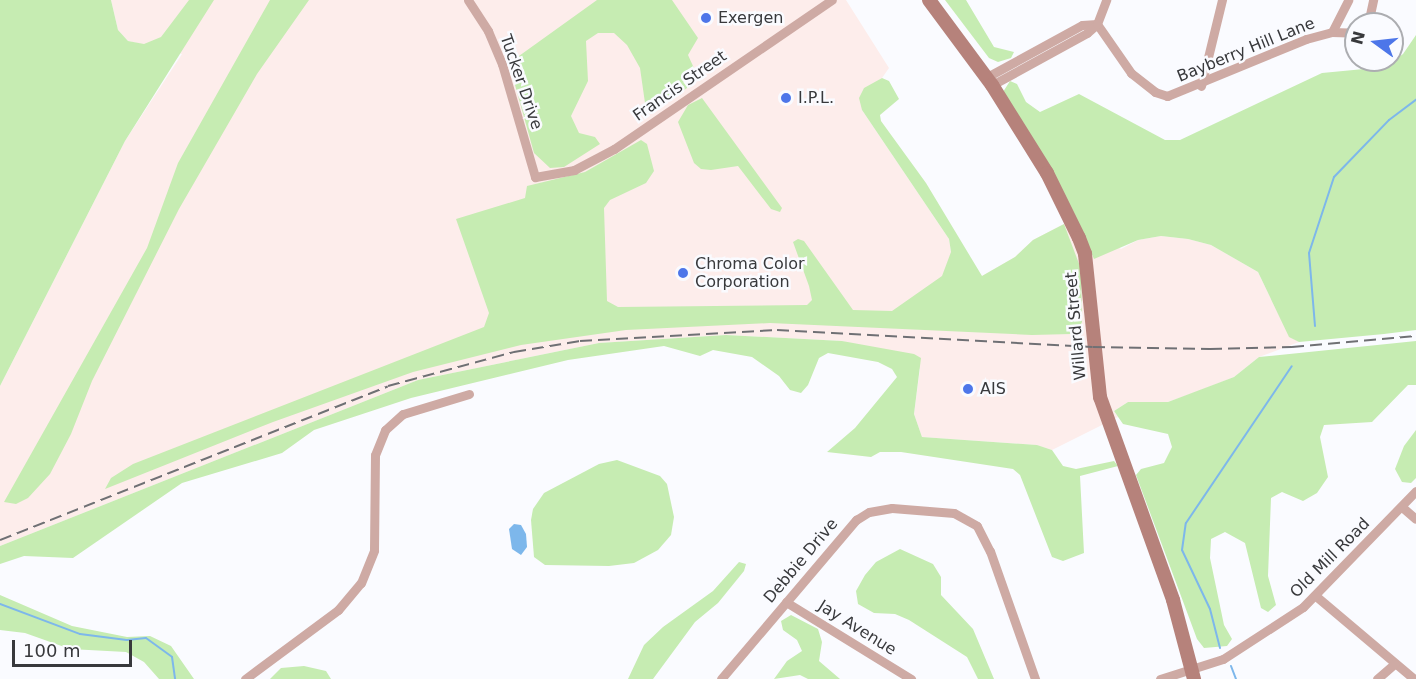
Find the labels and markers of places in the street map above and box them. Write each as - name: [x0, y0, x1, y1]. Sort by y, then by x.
- place label: Exergen: [718, 8, 783, 28]
- marker: Exergen: [699, 11, 713, 25]
- place label: I.P.L.: [798, 88, 834, 108]
- marker: I.P.L.: [779, 91, 793, 105]
- place label: Chroma Color Corporation: [695, 254, 805, 292]
- marker: Chroma Color Corporation: [676, 266, 690, 280]
- place label: AIS: [980, 379, 1006, 399]
- marker: AIS: [961, 382, 975, 396]

